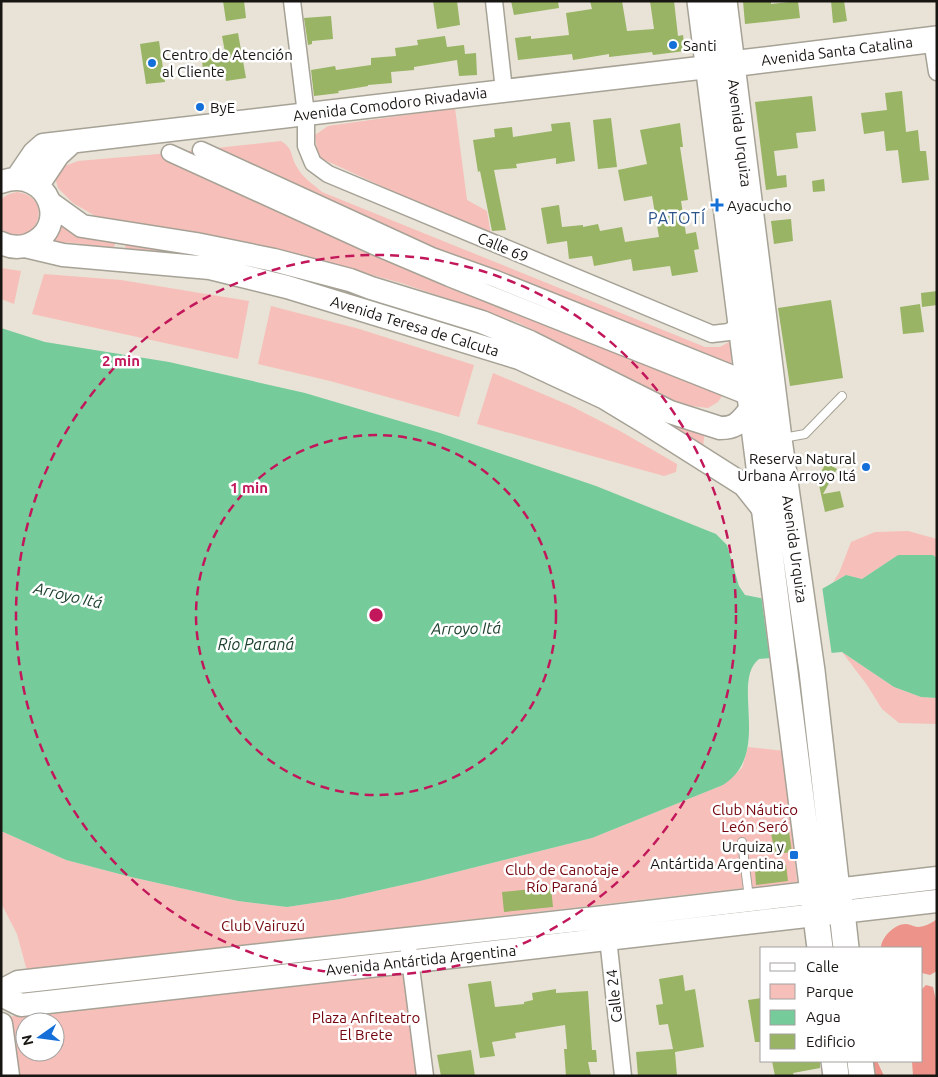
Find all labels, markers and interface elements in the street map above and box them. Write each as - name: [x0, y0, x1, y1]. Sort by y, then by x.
- street label: Avenida Santa Catalina: [760, 33, 914, 69]
- place label: Santi: [683, 37, 717, 54]
- marker: Santi: [667, 39, 679, 51]
- place label: Centro de Atención al Cliente: [162, 46, 293, 80]
- marker: Centro de Atención al Cliente: [146, 57, 158, 69]
- street label: Avenida Urquiza: [725, 78, 755, 188]
- street label: Avenida Comodoro Rivadavia: [292, 84, 488, 124]
- place label: ByE: [210, 99, 235, 116]
- marker: ByE: [194, 101, 206, 113]
- place label: Ayacucho: [727, 197, 791, 214]
- marker: Ayacucho: [711, 199, 723, 211]
- district label: PATOTÍ: [648, 207, 706, 227]
- street label: Calle 69: [475, 229, 531, 265]
- street label: Avenida Teresa de Calcuta: [329, 292, 501, 360]
- text: 2 min: [102, 352, 140, 369]
- place label: Reserva Natural Urbana Arroyo Itá: [737, 450, 856, 484]
- marker: Reserva Natural Urbana Arroyo Itá: [860, 461, 872, 473]
- text: 1 min: [230, 479, 268, 496]
- street label: Avenida Urquiza: [779, 494, 811, 604]
- water label: Arroyo Itá: [31, 578, 104, 612]
- centre of rings: [367, 606, 385, 624]
- water label: Arroyo Itá: [430, 618, 501, 638]
- water label: Río Paraná: [218, 635, 295, 653]
- park label: Club Náutico León Seró: [712, 801, 798, 835]
- place label: Urquiza y Antártida Argentina: [650, 838, 784, 872]
- marker: Urquiza y Antártida Argentina: [788, 849, 800, 861]
- park label: Club de Canotaje Río Paraná: [505, 861, 619, 895]
- park label: Club Vairuzú: [221, 917, 305, 934]
- street label: Avenida Antártida Argentina: [325, 942, 517, 978]
- legend: [760, 947, 923, 1062]
- text: Calle: [806, 958, 839, 975]
- street label: Calle 24: [603, 969, 625, 1023]
- text: Parque: [806, 983, 854, 1000]
- text: Agua: [806, 1008, 841, 1025]
- park label: Plaza Anfiteatro El Brete: [312, 1009, 420, 1043]
- north arrow: [15, 1012, 65, 1062]
- text: N: [18, 1033, 36, 1047]
- text: Edificio: [806, 1033, 855, 1050]

